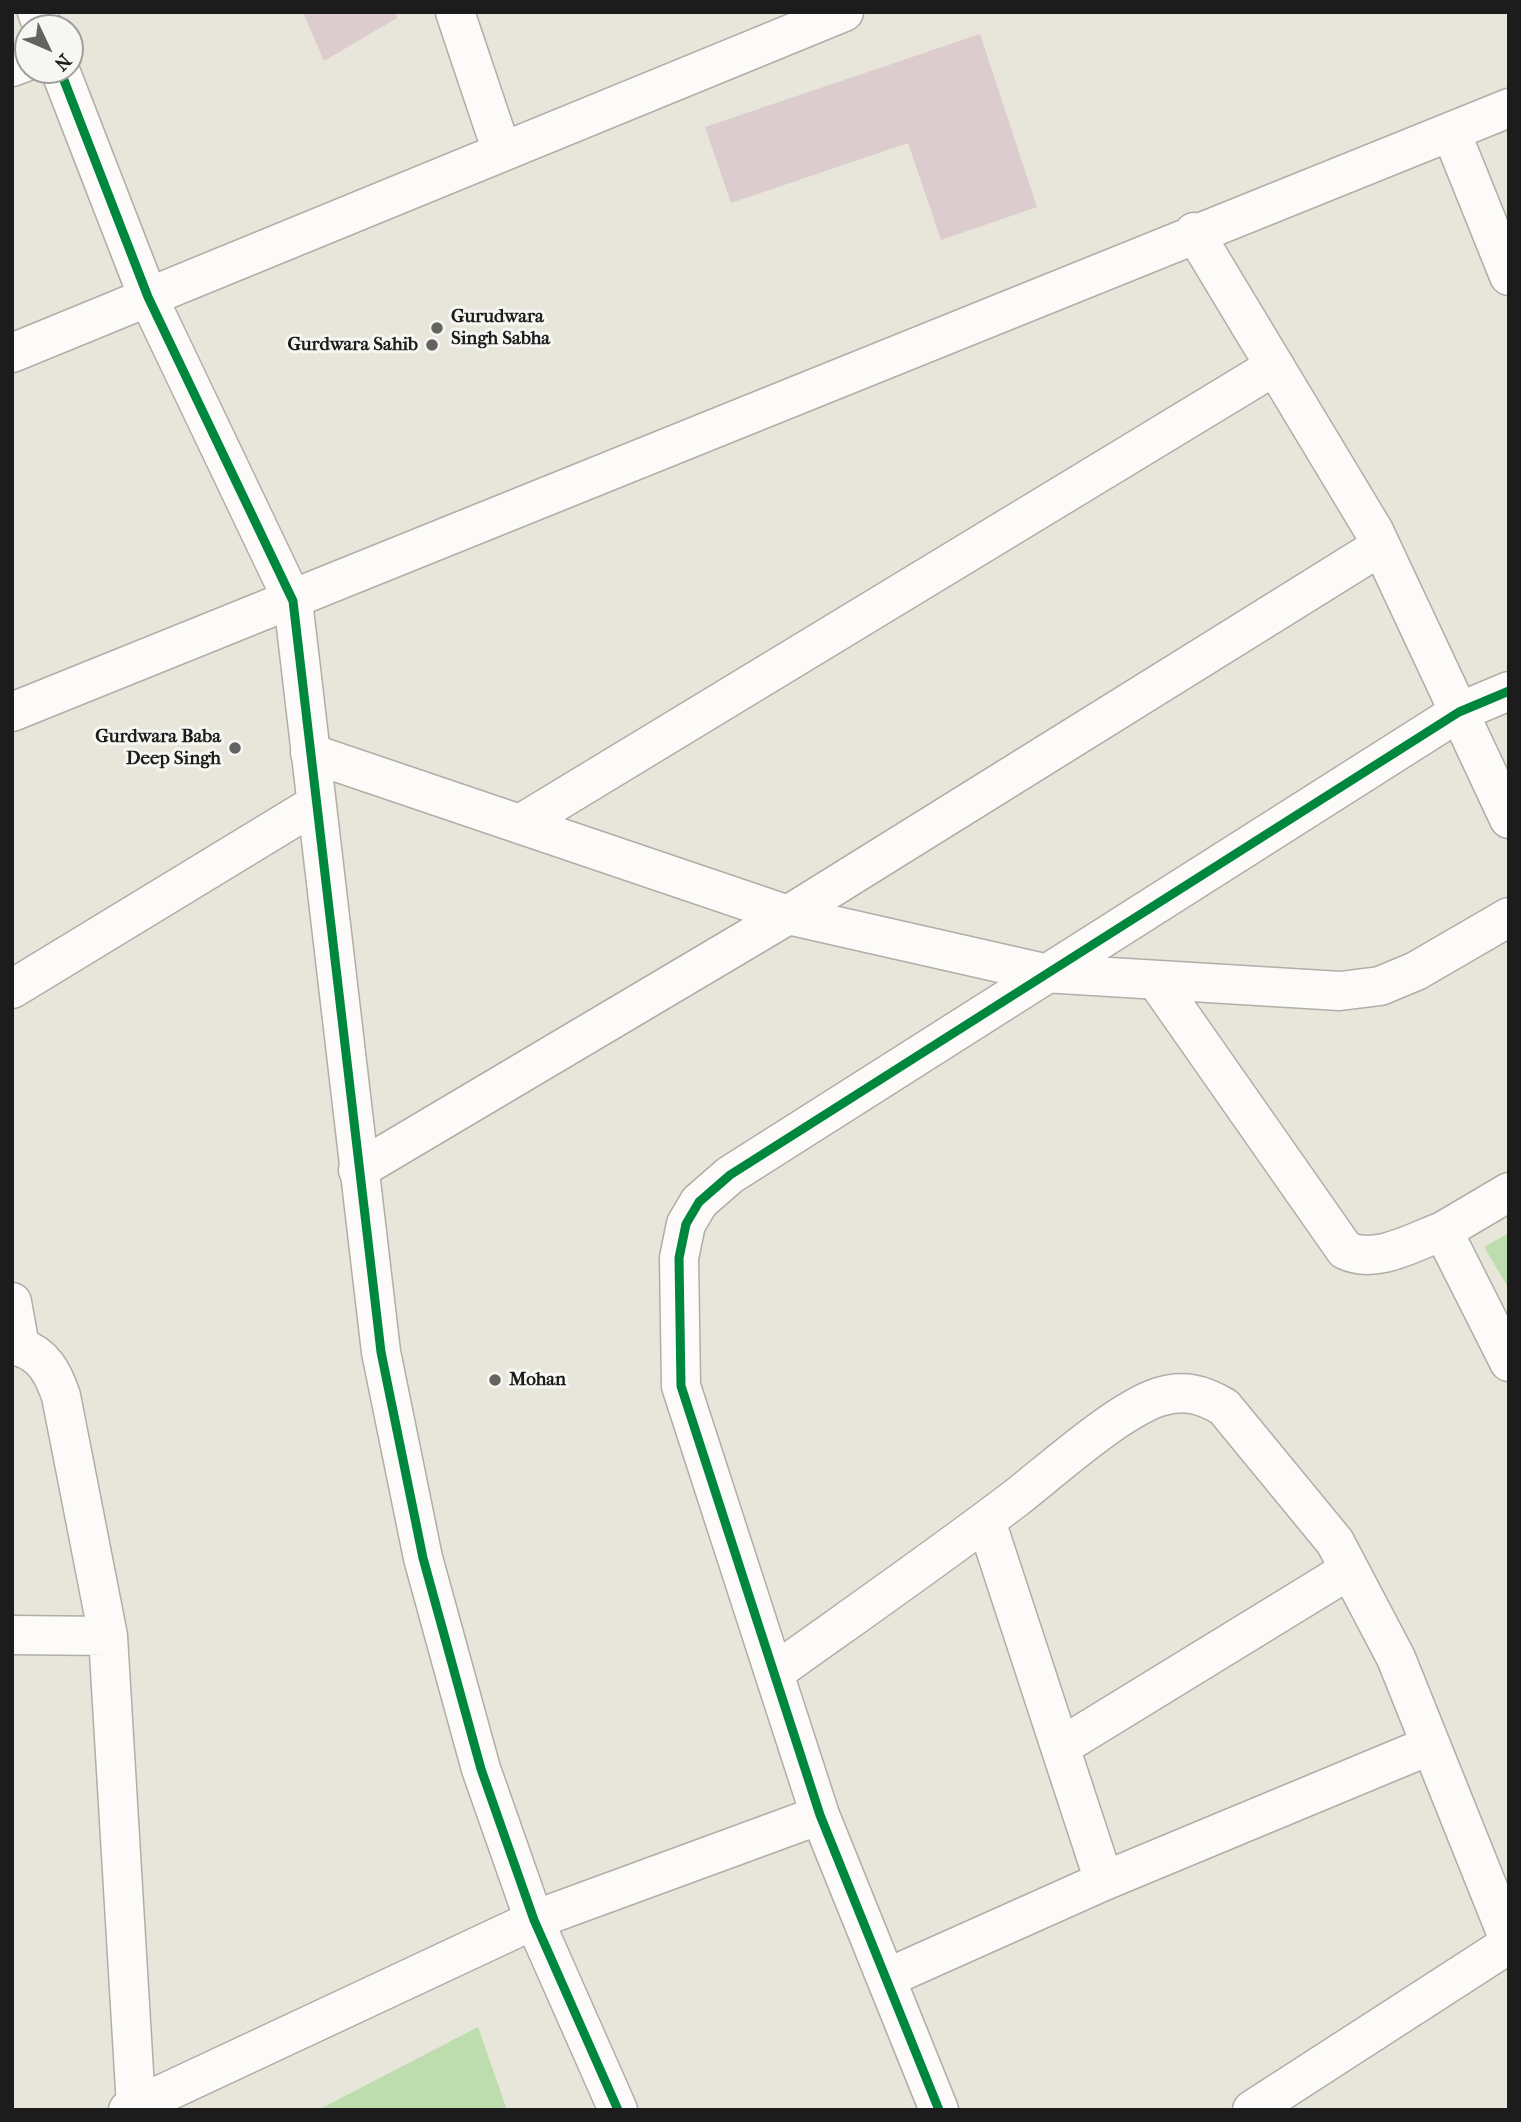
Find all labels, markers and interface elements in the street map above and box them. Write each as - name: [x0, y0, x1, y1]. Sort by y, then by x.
- north arrow: [14, 14, 84, 84]
- text: N: [50, 49, 76, 75]
- place label: Gurudwara Singh Sabha: [451, 306, 550, 350]
- marker: Gurudwara Singh Sabha: [429, 320, 445, 336]
- place label: Gurdwara Sahib: [287, 334, 418, 356]
- marker: Gurdwara Sahib: [424, 337, 440, 353]
- place label: Gurdwara Baba Deep Singh: [95, 726, 221, 770]
- marker: Gurdwara Baba Deep Singh: [227, 740, 243, 756]
- place label: Mohan: [509, 1369, 566, 1391]
- marker: Mohan: [487, 1372, 503, 1388]

